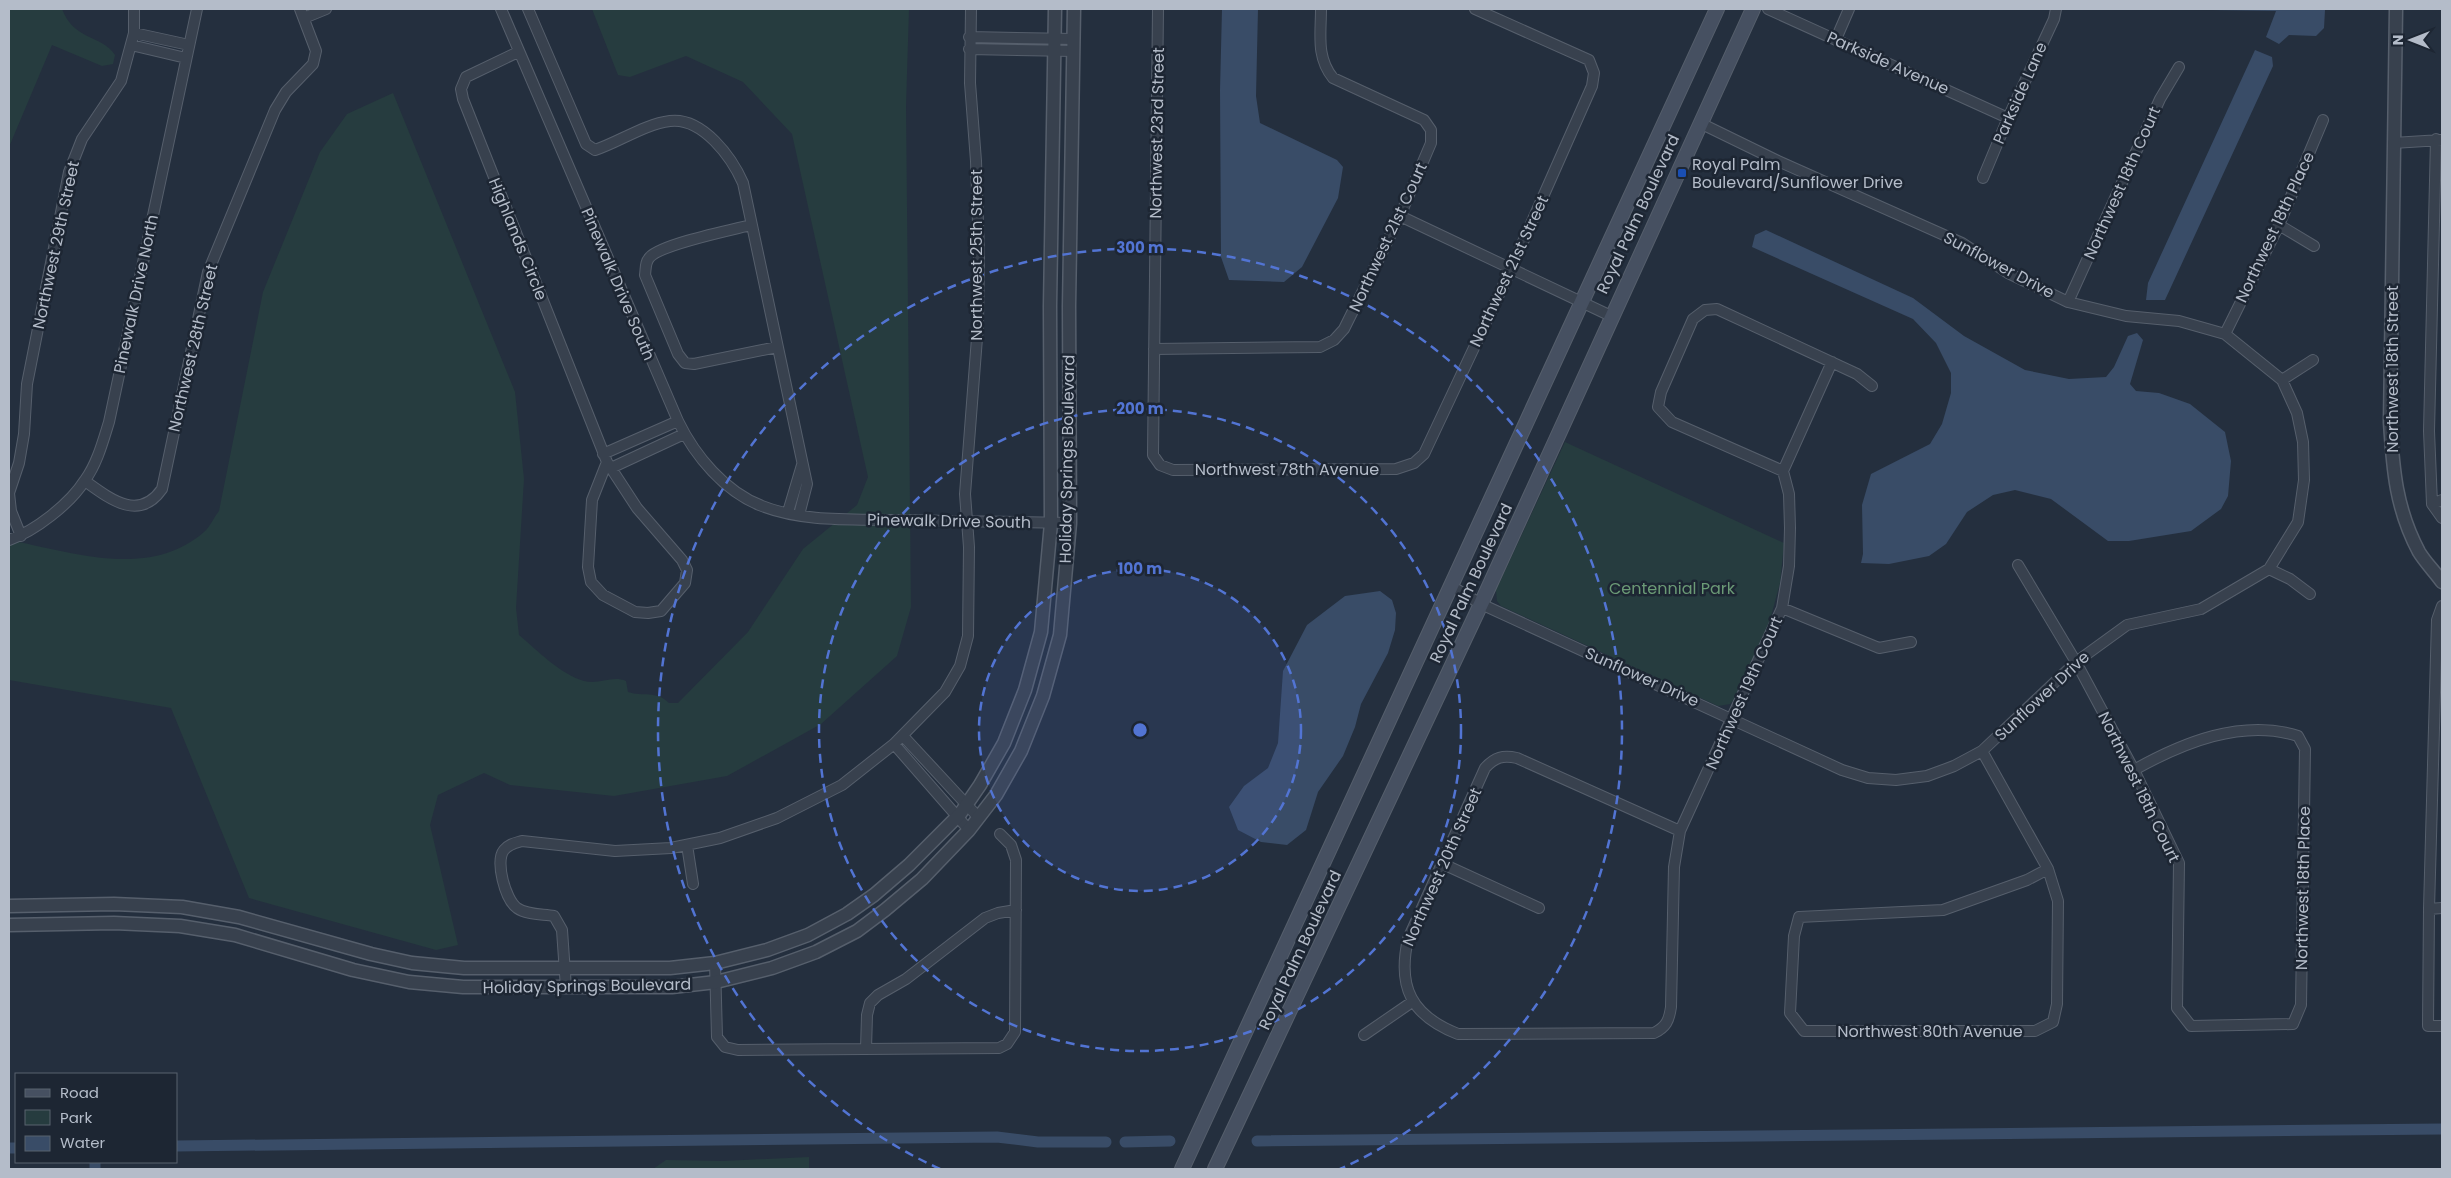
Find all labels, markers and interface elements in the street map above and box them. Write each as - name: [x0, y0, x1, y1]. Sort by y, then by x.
- north arrow: [2386, 15, 2436, 65]
- street label: Parkside Avenue: [1823, 26, 1953, 100]
- text: N: [2388, 35, 2408, 45]
- street label: Parkside Lane: [1987, 38, 2053, 148]
- street label: Northwest 23rd Street: [1144, 47, 1170, 219]
- street label: Northwest 18th Court: [2078, 103, 2166, 263]
- street label: Royal Palm Boulevard: [1591, 131, 1685, 297]
- street label: Northwest 18th Place: [2230, 148, 2320, 306]
- place label: Royal Palm Boulevard/Sunflower Drive: [1692, 153, 1903, 194]
- street label: Northwest 21st Court: [1343, 158, 1433, 315]
- street label: Northwest 29th Street: [27, 159, 85, 331]
- marker: Royal Palm Boulevard/Sunflower Drive: [1676, 167, 1688, 179]
- street label: Northwest 25th Street: [965, 169, 988, 341]
- street label: Highlands Circle: [483, 174, 553, 304]
- street label: Northwest 21st Street: [1464, 191, 1554, 350]
- street label: Pinewalk Drive South: [575, 204, 661, 364]
- street label: Pinewalk Drive North: [108, 213, 164, 375]
- street label: Sunflower Drive: [1939, 226, 2059, 304]
- text: 300 m: [1116, 237, 1164, 258]
- street label: Northwest 28th Street: [163, 262, 224, 434]
- street label: Northwest 18th Street: [2381, 285, 2404, 453]
- street label: Holiday Springs Boulevard: [1054, 355, 1080, 563]
- text: 200 m: [1116, 398, 1164, 419]
- street label: Northwest 78th Avenue: [1195, 458, 1379, 481]
- street label: Royal Palm Boulevard: [1424, 500, 1518, 666]
- street label: Pinewalk Drive South: [867, 508, 1031, 534]
- text: 100 m: [1118, 558, 1162, 579]
- park label: Centennial Park: [1609, 577, 1736, 600]
- street label: Northwest 19th Court: [1700, 613, 1788, 773]
- street label: Sunflower Drive: [1581, 642, 1703, 712]
- street label: Sunflower Drive: [1989, 646, 2095, 746]
- street label: Northwest 18th Court: [2092, 708, 2186, 866]
- centre of rings: [1131, 721, 1149, 739]
- street label: Northwest 20th Street: [1397, 784, 1487, 950]
- street label: Northwest 18th Place: [2290, 806, 2316, 970]
- street label: Royal Palm Boulevard: [1253, 867, 1347, 1033]
- street label: Holiday Springs Boulevard: [483, 973, 691, 999]
- street label: Northwest 80th Avenue: [1837, 1020, 2023, 1043]
- legend: [15, 1073, 178, 1163]
- text: Road: [60, 1082, 99, 1103]
- text: Park: [60, 1107, 92, 1128]
- text: Water: [60, 1132, 106, 1153]

